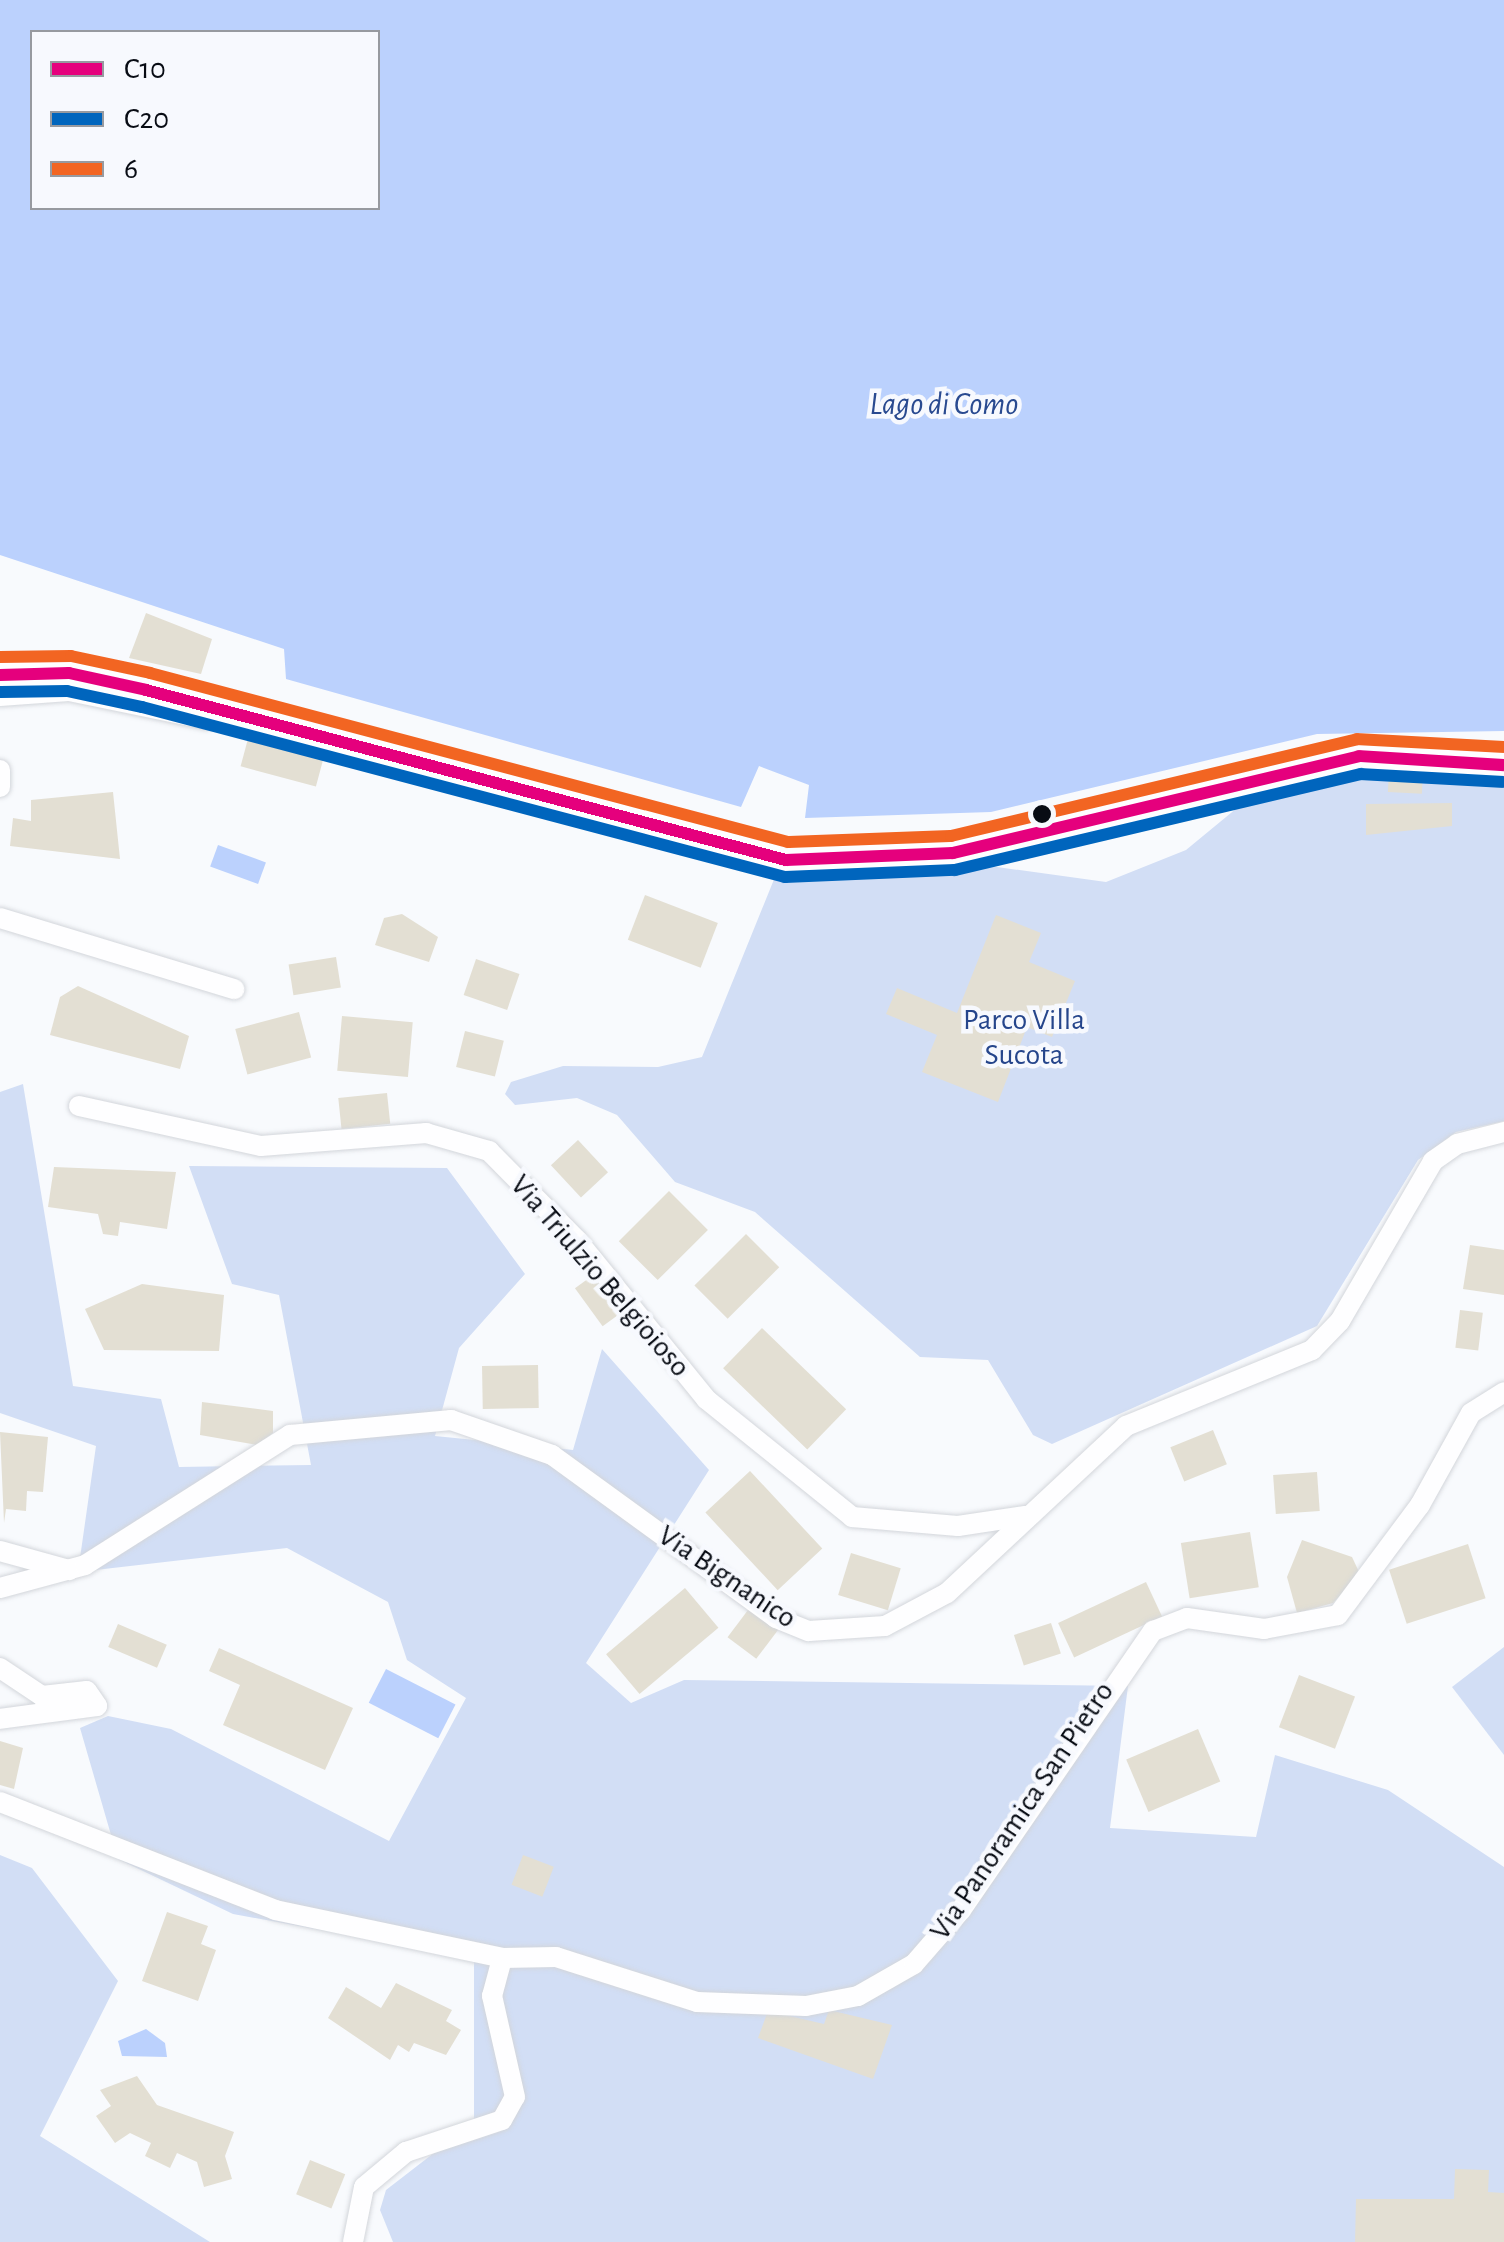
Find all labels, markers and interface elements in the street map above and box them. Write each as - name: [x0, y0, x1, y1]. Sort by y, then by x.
- legend: [30, 30, 380, 210]
- text: C10: [124, 54, 166, 84]
- text: C20: [124, 104, 169, 134]
- text: 6: [124, 154, 138, 184]
- water label: Lago di Como: [870, 385, 1018, 423]
- unlabelled marker: [1032, 804, 1052, 824]
- park label: Parco Villa Sucota: [963, 1002, 1085, 1072]
- street label: Via Triulzio Belgioioso: [502, 1168, 698, 1384]
- street label: Via Bignanico: [651, 1518, 803, 1636]
- street label: Via Panoramica San Pietro: [922, 1675, 1122, 1947]

